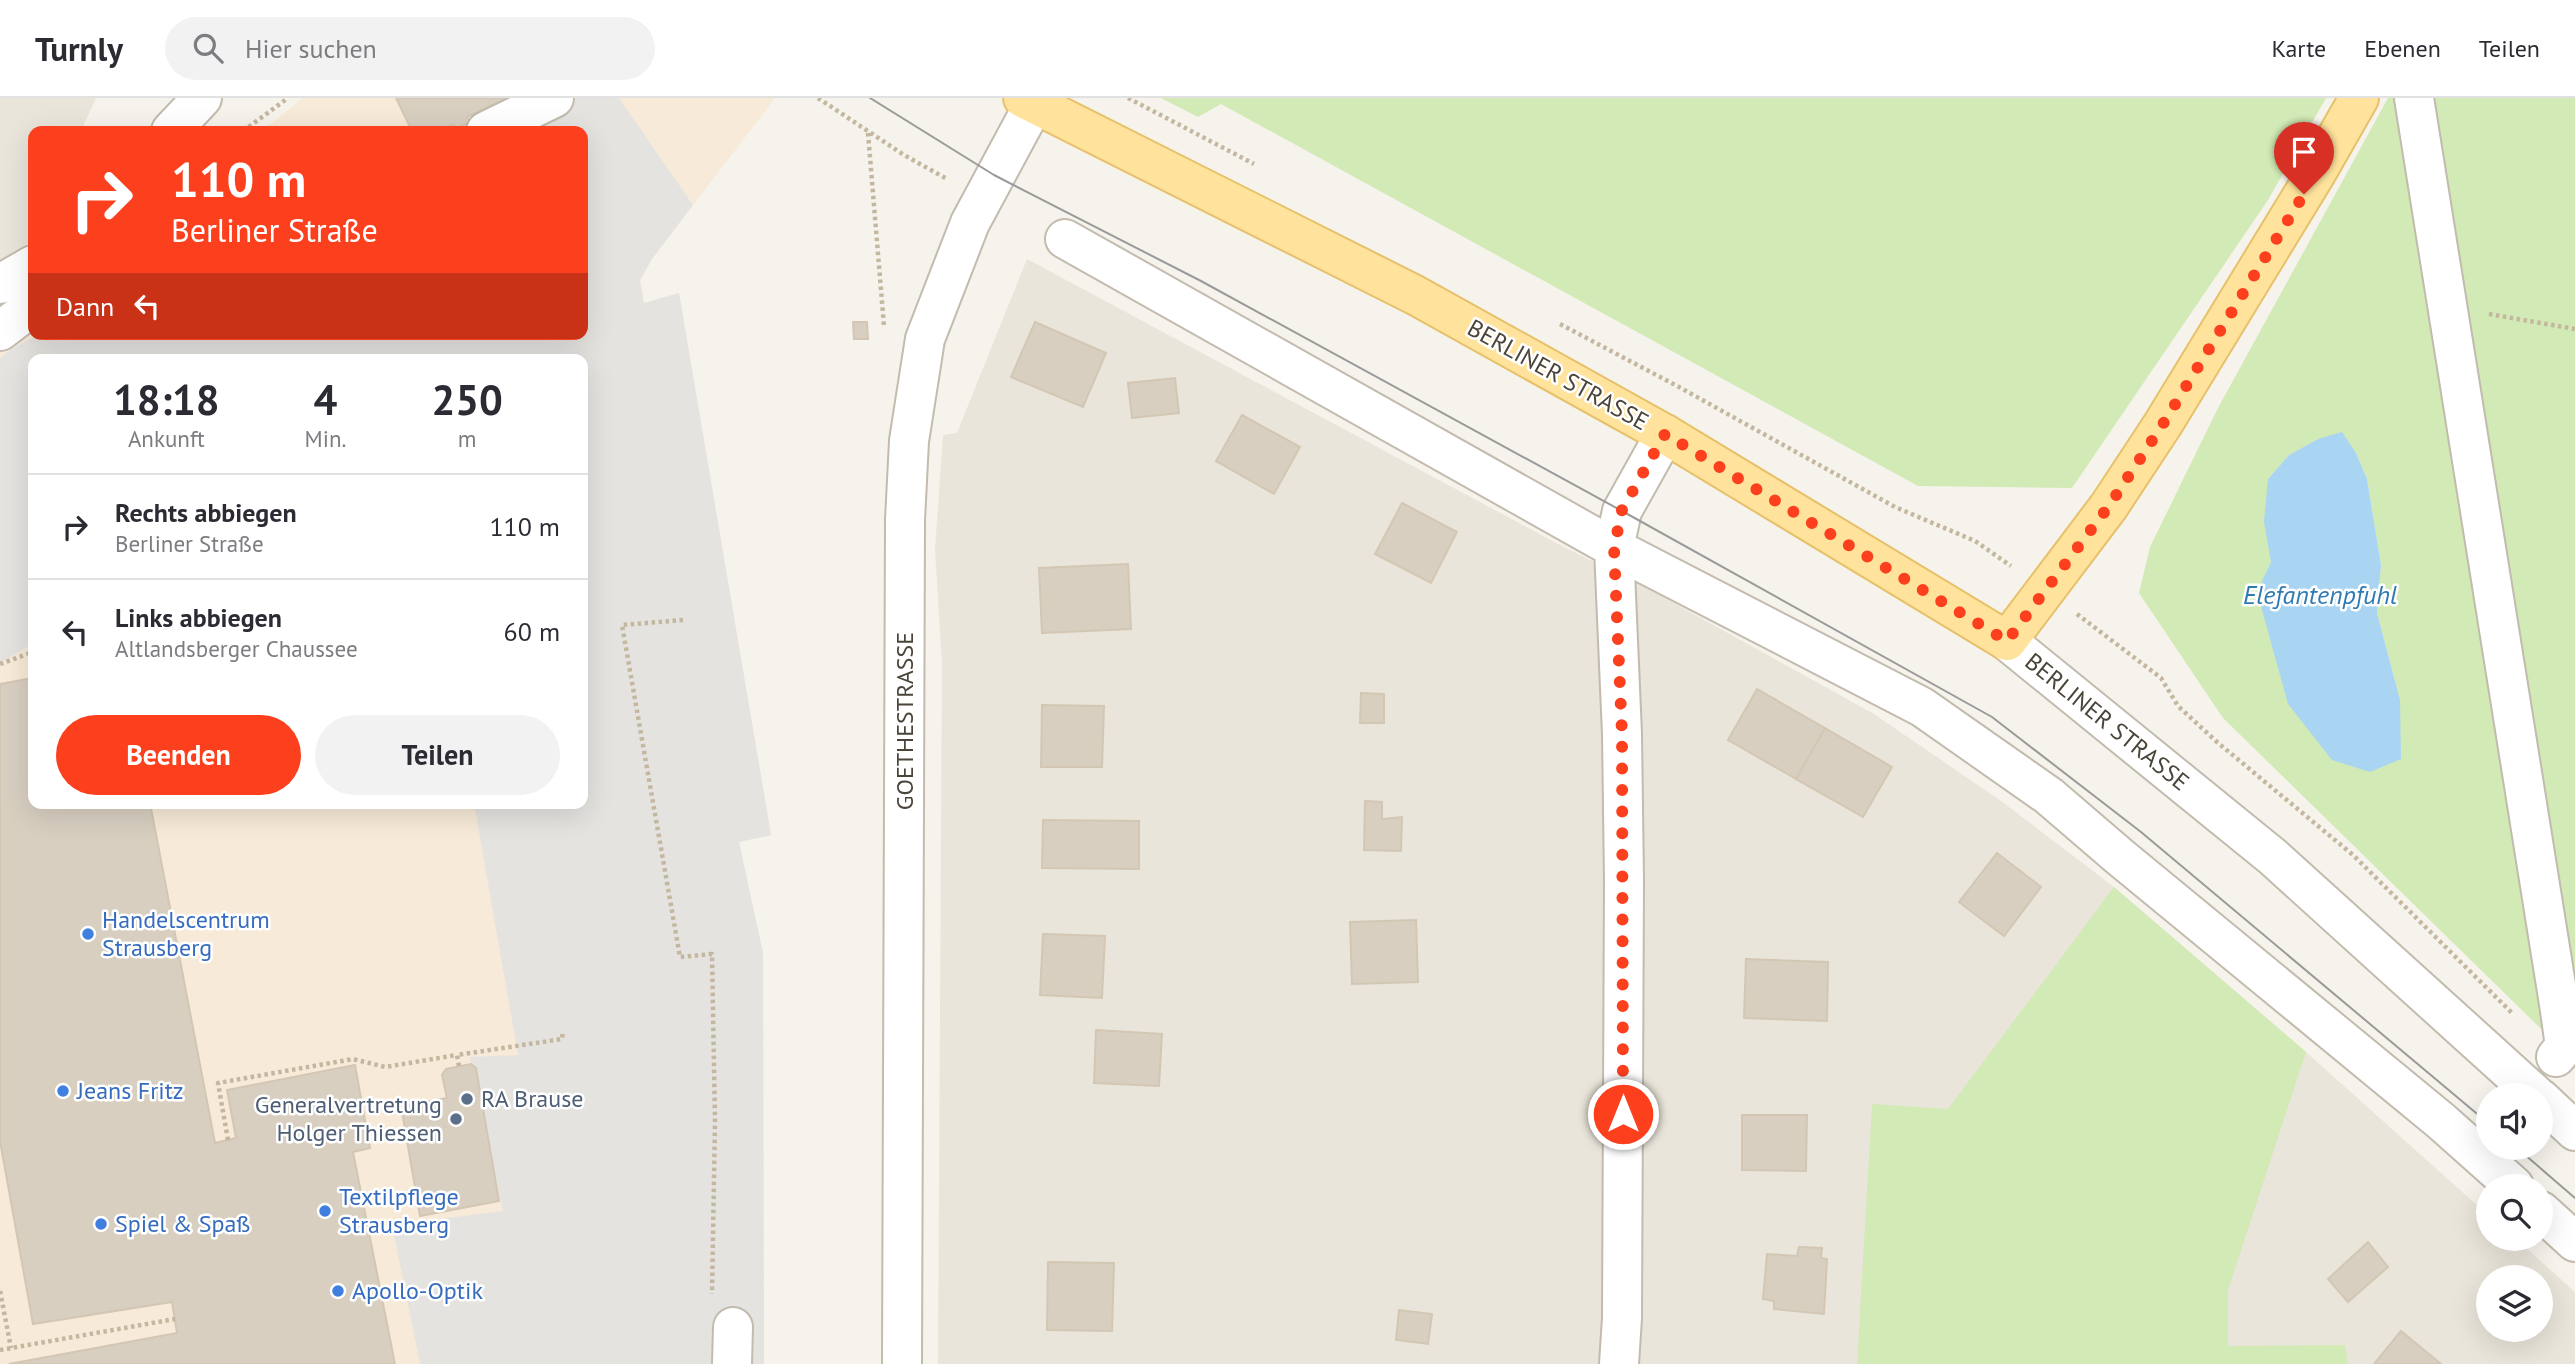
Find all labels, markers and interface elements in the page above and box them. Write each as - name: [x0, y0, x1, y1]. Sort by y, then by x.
- search box: [165, 17, 655, 80]
- text: Turnly: [35, 27, 123, 70]
- icon: search: [189, 29, 227, 67]
- text: Hier suchen: [245, 32, 377, 65]
- text: Karte: [2272, 33, 2326, 64]
- text: Ebenen: [2364, 33, 2441, 64]
- text: Teilen: [2479, 33, 2540, 64]
- pin: [2274, 122, 2334, 194]
- icon: arrive: [2285, 133, 2323, 171]
- text: 110 m: [171, 147, 306, 211]
- icon: right: [56, 154, 147, 245]
- text: Berliner Straße: [171, 209, 378, 251]
- icon: left: [128, 287, 166, 325]
- text: Dann: [56, 290, 114, 323]
- street label: BERLINER STRASSE: [1462, 312, 1654, 437]
- text: 18:18: [113, 372, 220, 427]
- text: 4: [314, 372, 337, 427]
- text: 250: [431, 372, 503, 427]
- text: Ankunft: [128, 424, 205, 453]
- text: Min.: [305, 424, 346, 453]
- text: m: [458, 424, 477, 453]
- text: Rechts abbiegen: [115, 496, 297, 529]
- icon: right: [56, 508, 94, 546]
- text: 110 m: [489, 510, 560, 543]
- text: Berliner Straße: [115, 529, 264, 558]
- water label: Elefantenpfuhl: [2243, 578, 2397, 611]
- text: Links abbiegen: [115, 601, 282, 634]
- icon: left: [56, 613, 94, 651]
- text: 60 m: [504, 615, 560, 648]
- street label: GOETHESTRASSE: [889, 632, 920, 810]
- text: Altlandsberger Chaussee: [115, 634, 358, 663]
- street label: BERLINER STRASSE: [2019, 646, 2196, 797]
- button: Beenden: [56, 715, 301, 795]
- button: Teilen: [315, 715, 560, 795]
- place label: Handelscentrum Strausberg: [102, 904, 270, 963]
- marker: Handelscentrum Strausberg: [80, 926, 96, 942]
- place label: Jeans Fritz: [76, 1075, 184, 1106]
- position arrow: [1586, 1077, 1660, 1151]
- marker: Jeans Fritz: [55, 1083, 71, 1099]
- place label: RA Brause: [481, 1083, 583, 1114]
- map controls: [2476, 1083, 2553, 1342]
- button: sound: [2476, 1083, 2553, 1160]
- place label: Generalvertretung Holger Thiessen: [255, 1089, 442, 1148]
- marker: RA Brause: [459, 1091, 475, 1107]
- marker: Generalvertretung Holger Thiessen: [448, 1111, 464, 1127]
- button: search: [2476, 1174, 2553, 1251]
- place label: Textilpflege Strausberg: [339, 1181, 459, 1240]
- marker: Textilpflege Strausberg: [317, 1203, 333, 1219]
- place label: Spiel & Spaß: [115, 1208, 251, 1239]
- marker: Spiel & Spaß: [93, 1216, 109, 1232]
- button: layers: [2476, 1265, 2553, 1342]
- place label: Apollo-Optik: [352, 1275, 483, 1306]
- marker: Apollo-Optik: [330, 1283, 346, 1299]

